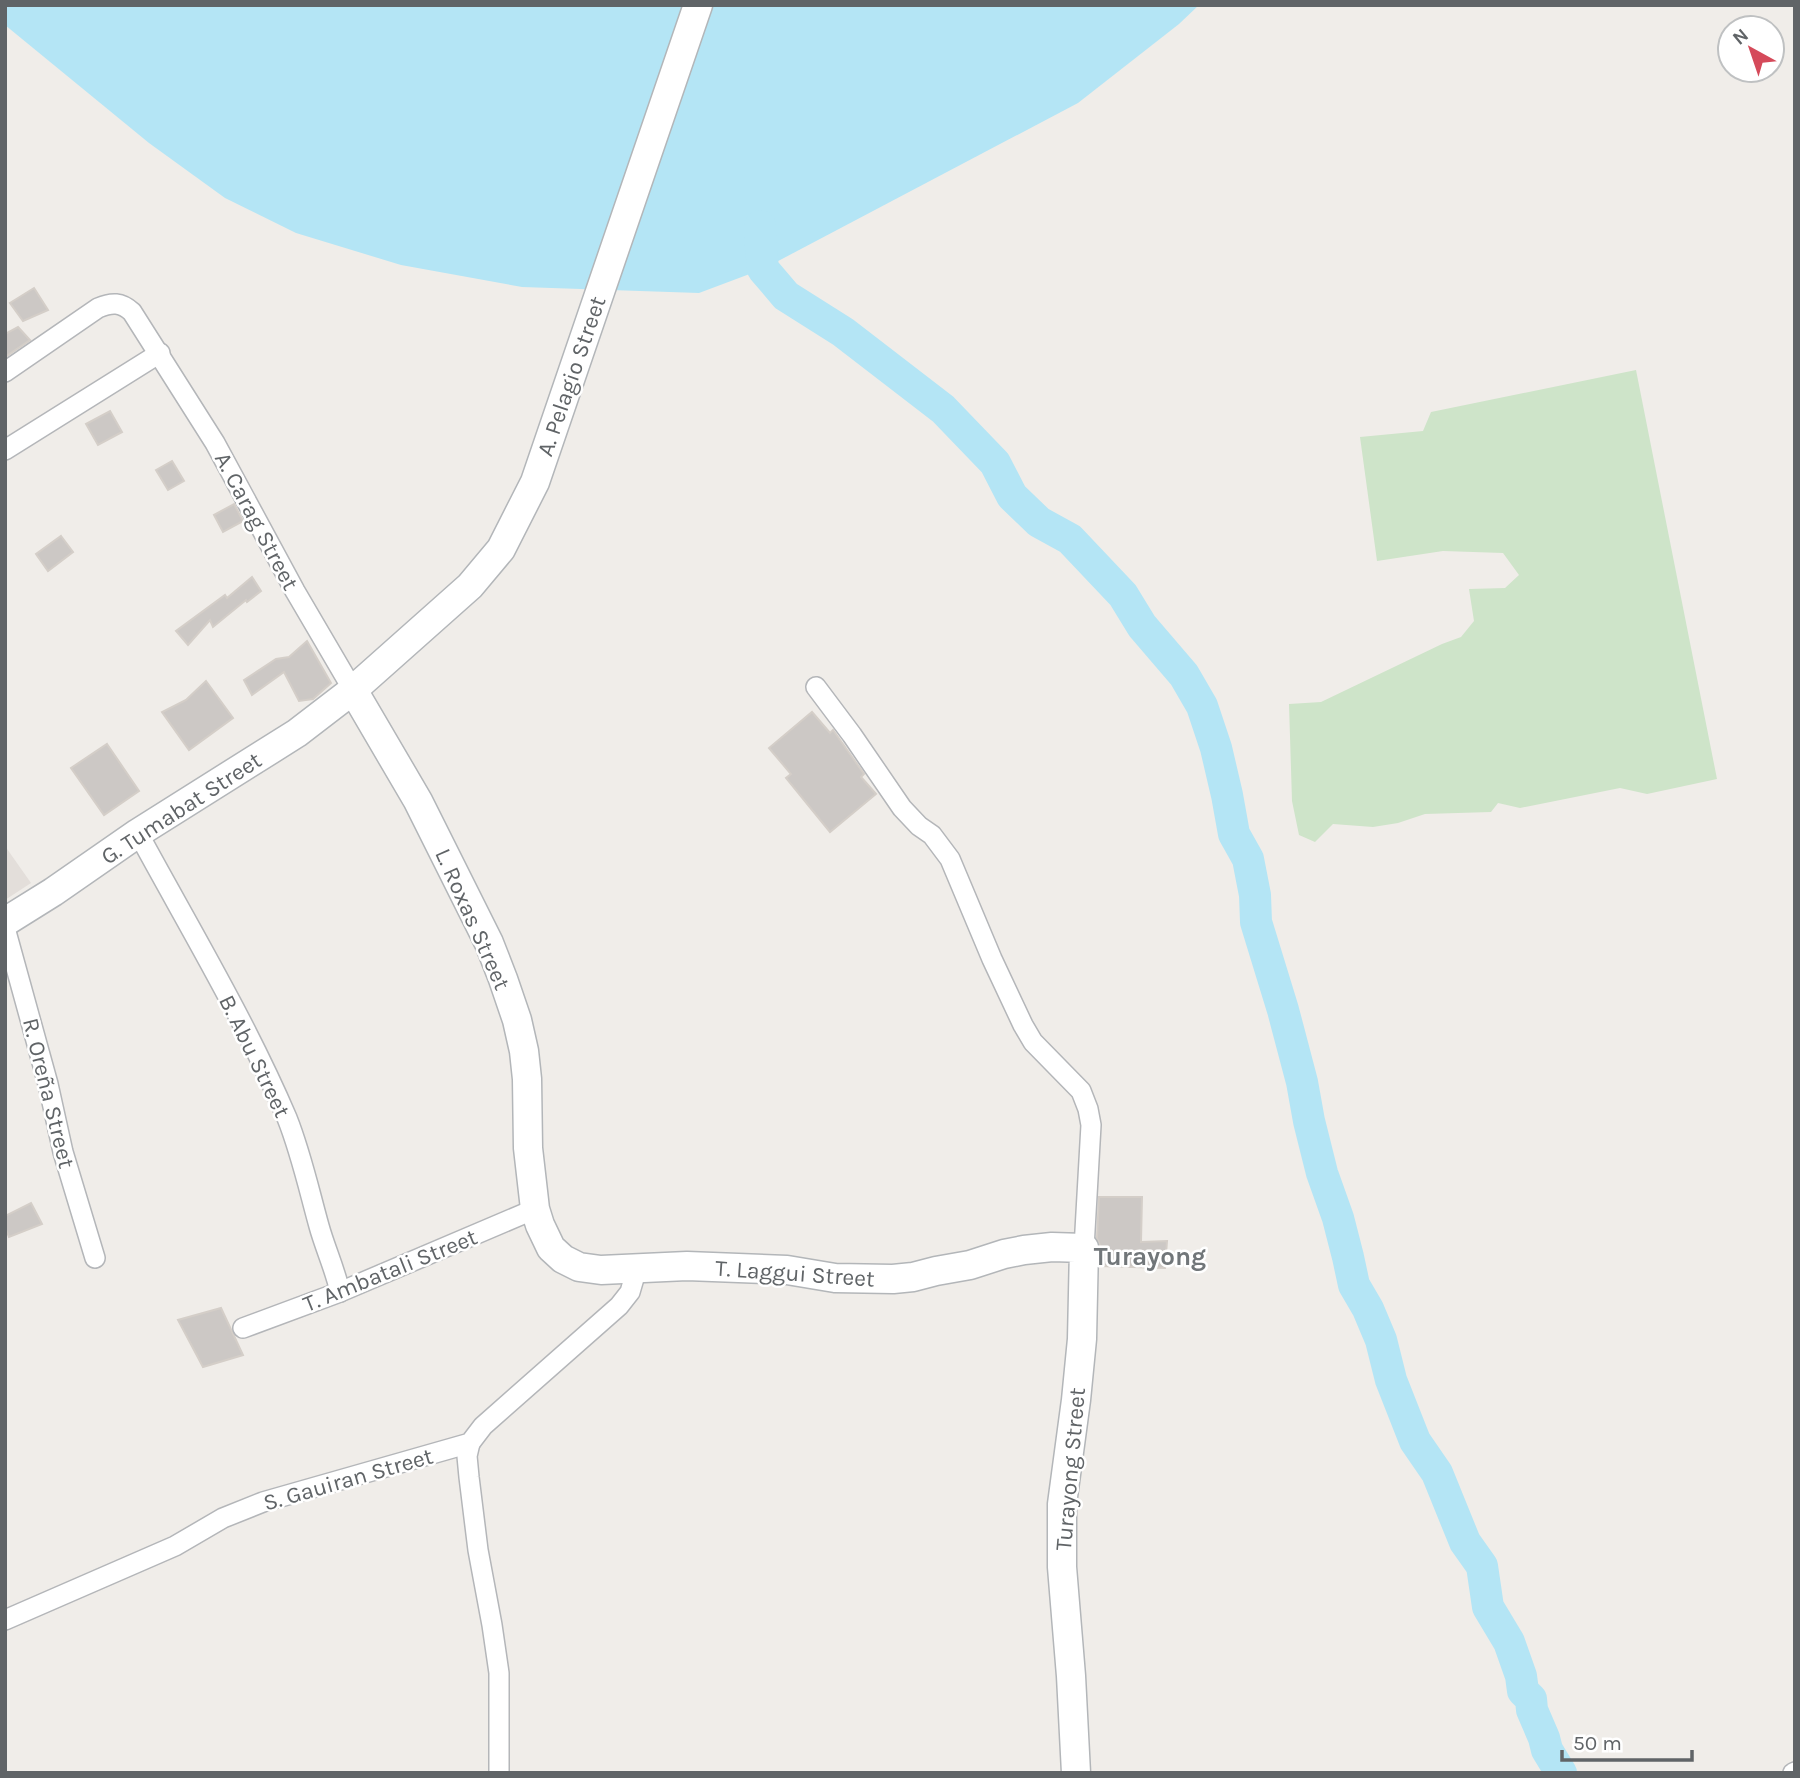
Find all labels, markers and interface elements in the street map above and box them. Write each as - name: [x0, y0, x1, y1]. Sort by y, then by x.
- north arrow: [1716, 14, 1786, 84]
- text: N: [1728, 24, 1753, 50]
- street label: A. Pelagio Street: [531, 292, 612, 460]
- street label: A. Carag Street: [209, 448, 304, 595]
- street label: G. Tumabat Street: [96, 746, 267, 870]
- street label: L. Roxas Street: [429, 844, 516, 994]
- street label: B. Abu Street: [213, 990, 296, 1122]
- street label: R. Oreña Street: [17, 1015, 80, 1171]
- street label: T. Ambatali Street: [299, 1223, 481, 1318]
- district label: Turayong: [1094, 1241, 1206, 1272]
- street label: T. Laggui Street: [714, 1254, 876, 1293]
- street label: Turayong Street: [1050, 1386, 1091, 1552]
- street label: S. Gauiran Street: [260, 1442, 436, 1517]
- scale bar: [1562, 1718, 1692, 1762]
- text: 50 m: [1573, 1731, 1622, 1755]

